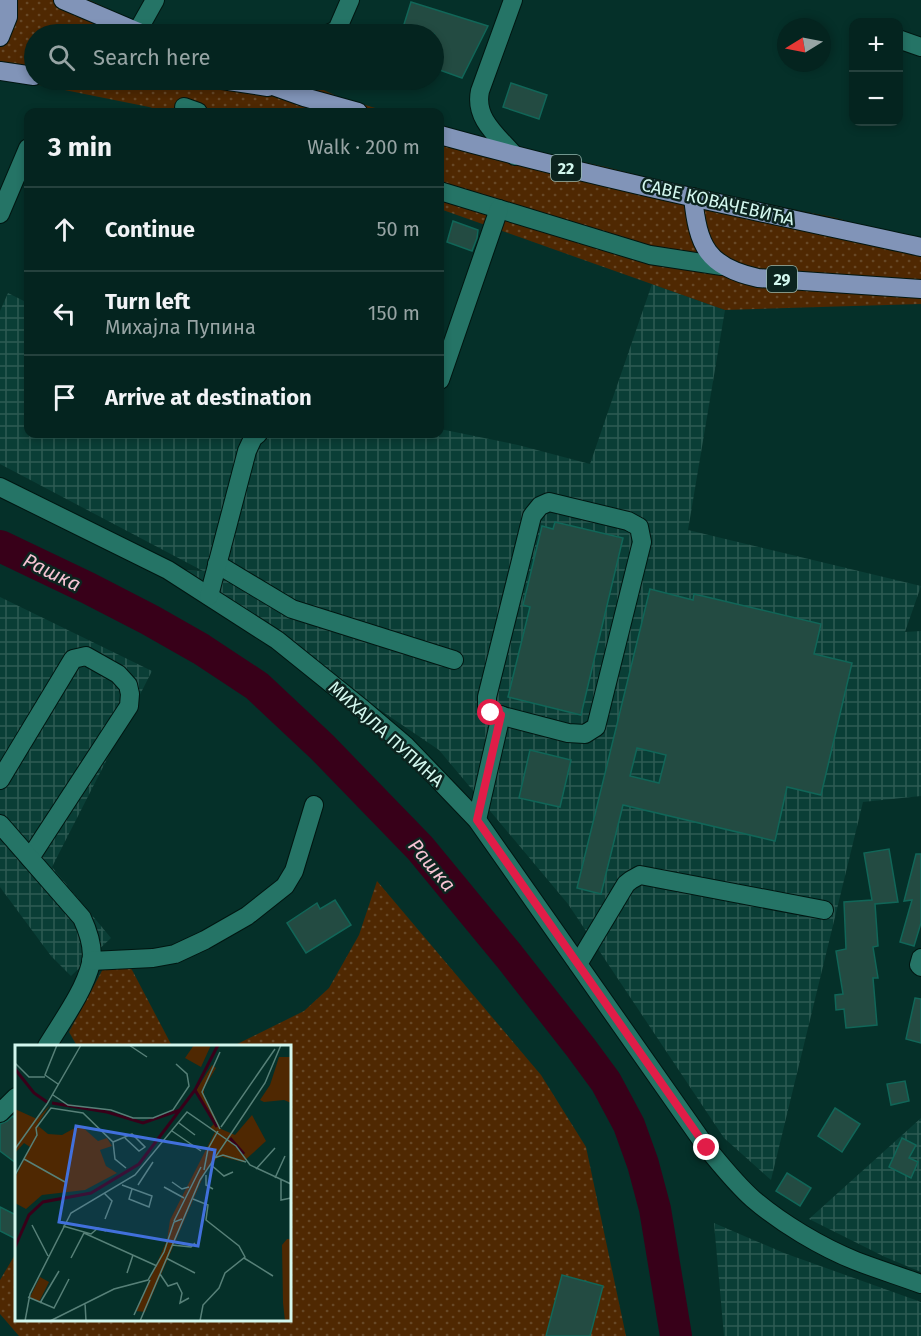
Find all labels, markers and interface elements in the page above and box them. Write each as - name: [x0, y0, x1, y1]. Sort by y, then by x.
- north arrow: [777, 18, 831, 72]
- map controls: [849, 18, 903, 126]
- button: +: [849, 18, 903, 72]
- search box: [24, 24, 444, 90]
- icon: search: [45, 41, 78, 74]
- text: Search here: [93, 44, 211, 71]
- button: −: [849, 72, 903, 126]
- text: 3 min: [48, 132, 112, 163]
- text: Walk · 200 m: [307, 135, 420, 159]
- road number: 22: [551, 155, 581, 181]
- street label: САВЕ КОВАЧЕВИЋА: [639, 174, 797, 230]
- icon: ahead: [48, 213, 81, 246]
- text: Continue: [105, 216, 195, 243]
- text: 50 m: [376, 217, 420, 241]
- road number: 29: [767, 266, 797, 292]
- text: Turn left: [105, 288, 190, 315]
- icon: left: [48, 297, 81, 330]
- text: 150 m: [368, 301, 420, 325]
- text: Михајла Пупина: [105, 315, 256, 339]
- icon: arrive: [48, 381, 81, 414]
- text: Arrive at destination: [105, 384, 312, 411]
- water label: Рашка: [19, 548, 85, 596]
- street label: МИХАЈЛА ПУПИНА: [324, 676, 449, 792]
- route start: [477, 699, 503, 725]
- water label: Рашка: [403, 834, 461, 896]
- inset map: [15, 1045, 291, 1321]
- route end: [693, 1134, 719, 1160]

